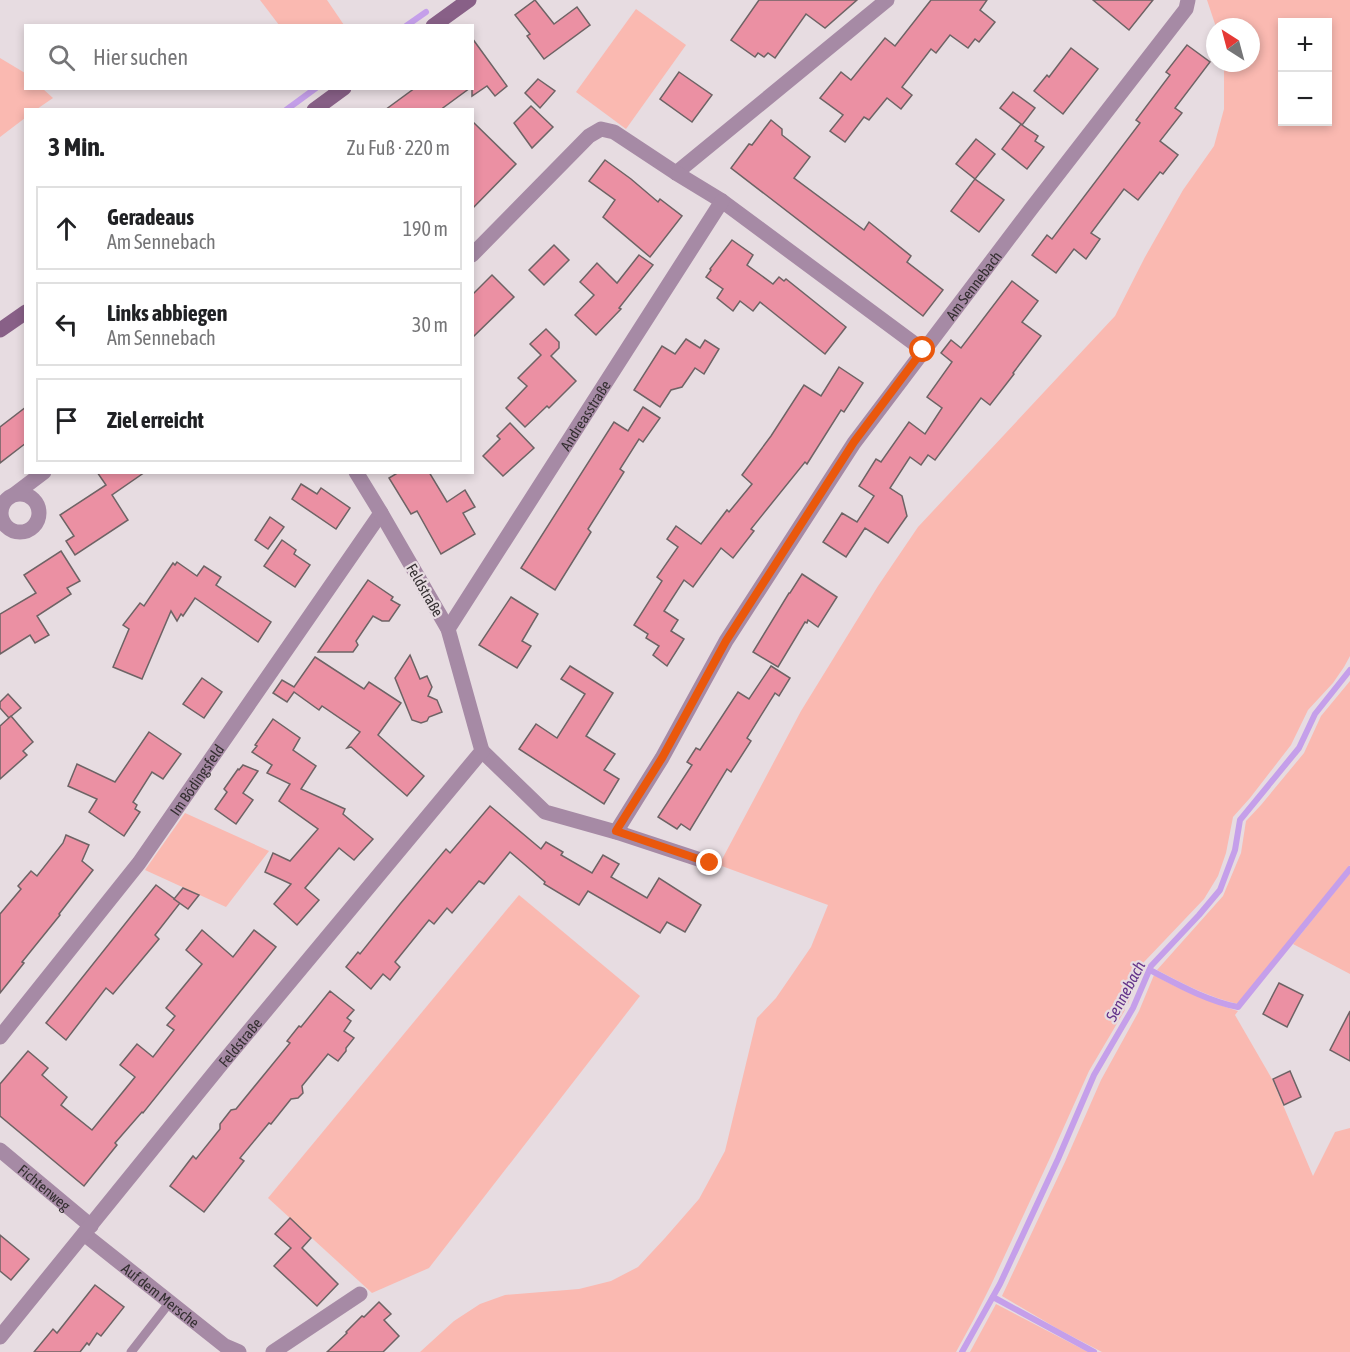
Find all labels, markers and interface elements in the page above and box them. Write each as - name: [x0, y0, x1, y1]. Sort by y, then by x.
- north arrow: [1206, 18, 1260, 72]
- map controls: [1278, 18, 1332, 126]
- button: +: [1278, 18, 1332, 72]
- search box: [24, 24, 474, 90]
- icon: search: [45, 41, 78, 74]
- text: Hier suchen: [93, 44, 188, 70]
- button: −: [1278, 72, 1332, 126]
- text: 3 Min.: [48, 132, 104, 162]
- text: Zu Fuß · 220 m: [347, 136, 450, 159]
- text: Geradeaus: [107, 204, 194, 230]
- icon: ahead: [50, 212, 83, 245]
- text: 190 m: [403, 217, 448, 240]
- text: Am Sennebach: [107, 230, 216, 253]
- street label: Am Sennebach: [942, 248, 1005, 323]
- text: Links abbiegen: [107, 300, 228, 326]
- icon: left: [50, 308, 83, 341]
- text: 30 m: [412, 313, 448, 336]
- text: Am Sennebach: [107, 326, 216, 349]
- route start: [909, 336, 935, 362]
- street label: Andreasstraße: [556, 377, 614, 453]
- icon: arrive: [50, 404, 83, 437]
- text: Ziel erreicht: [107, 407, 204, 433]
- street label: Feldstraße: [403, 561, 447, 620]
- street label: Im Bödingsfeld: [166, 741, 227, 818]
- route end: [696, 849, 722, 875]
- water label: Sennebach: [1101, 958, 1148, 1025]
- street label: Feldstraße: [215, 1014, 265, 1070]
- street label: Fichtenweg: [15, 1161, 74, 1214]
- street label: Auf dem Mersche: [119, 1259, 203, 1331]

